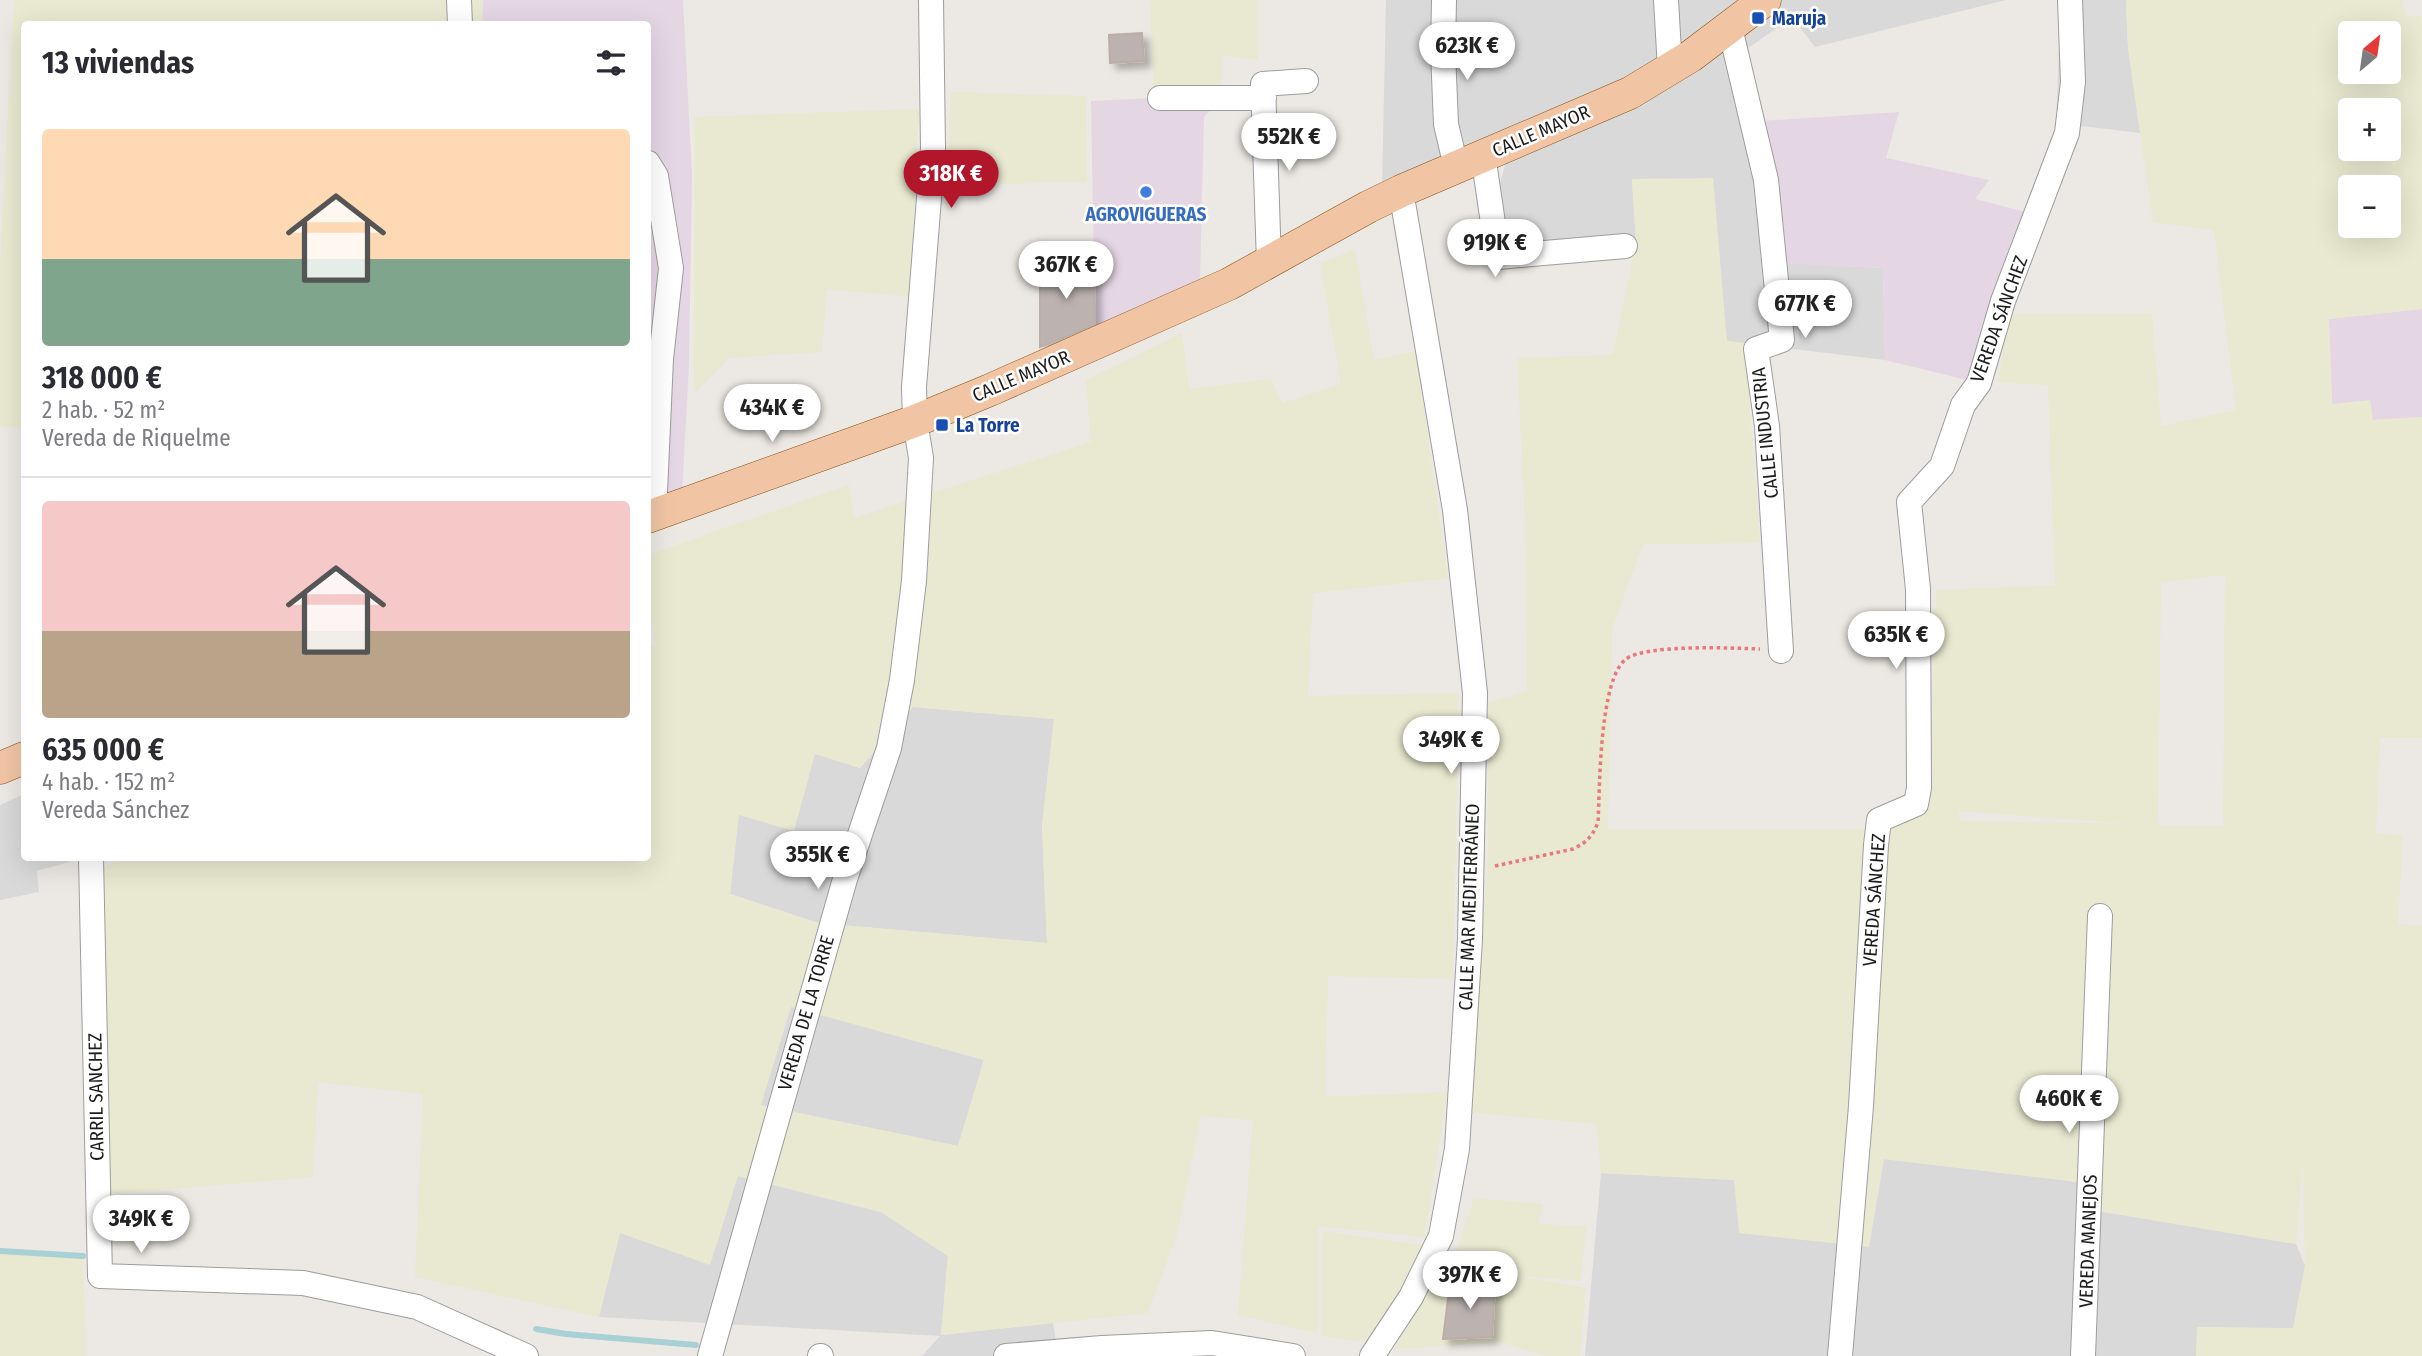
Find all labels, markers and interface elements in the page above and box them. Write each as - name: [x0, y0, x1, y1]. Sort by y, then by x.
- place label: Maruja: [1772, 7, 1826, 30]
- marker: Maruja: [1750, 10, 1766, 26]
- north arrow: [2338, 21, 2401, 84]
- map controls: [2338, 21, 2401, 238]
- pin: 623K €: [1410, 22, 1524, 82]
- text: 623K €: [1435, 31, 1499, 59]
- icon: filters: [592, 44, 630, 82]
- text: 13 viviendas: [42, 45, 194, 81]
- button: +: [2338, 98, 2401, 161]
- street label: CALLE MAYOR: [1489, 100, 1593, 162]
- pin: 552K €: [1232, 114, 1346, 173]
- text: 552K €: [1257, 122, 1321, 150]
- pin: 318K €: [894, 150, 1008, 210]
- text: 318K €: [920, 159, 982, 187]
- icon: home: [273, 175, 399, 301]
- button: −: [2338, 175, 2401, 238]
- marker: AGROVIGUERAS: [1138, 184, 1154, 200]
- place label: AGROVIGUERAS: [1085, 203, 1207, 226]
- pin: 919K €: [1438, 219, 1552, 279]
- text: 919K €: [1463, 228, 1527, 256]
- pin: 367K €: [1009, 242, 1123, 301]
- text: 367K €: [1035, 250, 1097, 278]
- street label: VEREDA SÁNCHEZ: [1965, 253, 2033, 385]
- pin: 677K €: [1748, 280, 1862, 340]
- text: 677K €: [1774, 289, 1836, 317]
- street label: CALLE MAYOR: [969, 345, 1073, 407]
- text: 318 000 €: [42, 360, 162, 396]
- street label: CALLE INDUSTRIA: [1747, 366, 1783, 500]
- pin: 434K €: [715, 384, 829, 444]
- text: 434K €: [740, 393, 804, 421]
- text: 2 hab. · 52 m²: [42, 396, 165, 424]
- place label: La Torre: [956, 414, 1020, 437]
- marker: La Torre: [934, 417, 950, 433]
- text: Vereda de Riquelme: [42, 424, 231, 452]
- icon: home: [273, 547, 399, 673]
- pin: 635K €: [1839, 612, 1953, 671]
- text: 635K €: [1864, 620, 1928, 648]
- pin: 349K €: [1394, 716, 1508, 776]
- text: 349K €: [1419, 725, 1483, 753]
- text: 635 000 €: [42, 732, 164, 768]
- text: 4 hab. · 152 m²: [42, 768, 175, 796]
- text: Vereda Sánchez: [42, 796, 189, 824]
- street label: CALLE MAR MEDITERRÁNEO: [1454, 803, 1484, 1011]
- pin: 355K €: [761, 832, 875, 891]
- street label: VEREDA SÁNCHEZ: [1858, 833, 1890, 967]
- text: 355K €: [786, 840, 850, 868]
- street label: VEREDA DE LA TORRE: [773, 933, 839, 1093]
- street label: CARRIL SANCHEZ: [83, 1033, 109, 1161]
- pin: 460K €: [2012, 1076, 2126, 1135]
- text: 460K €: [2036, 1084, 2102, 1112]
- street label: VEREDA MANEJOS: [2074, 1174, 2102, 1308]
- pin: 349K €: [84, 1196, 198, 1255]
- text: 349K €: [109, 1204, 173, 1232]
- pin: 397K €: [1413, 1252, 1527, 1311]
- text: 397K €: [1439, 1260, 1501, 1288]

